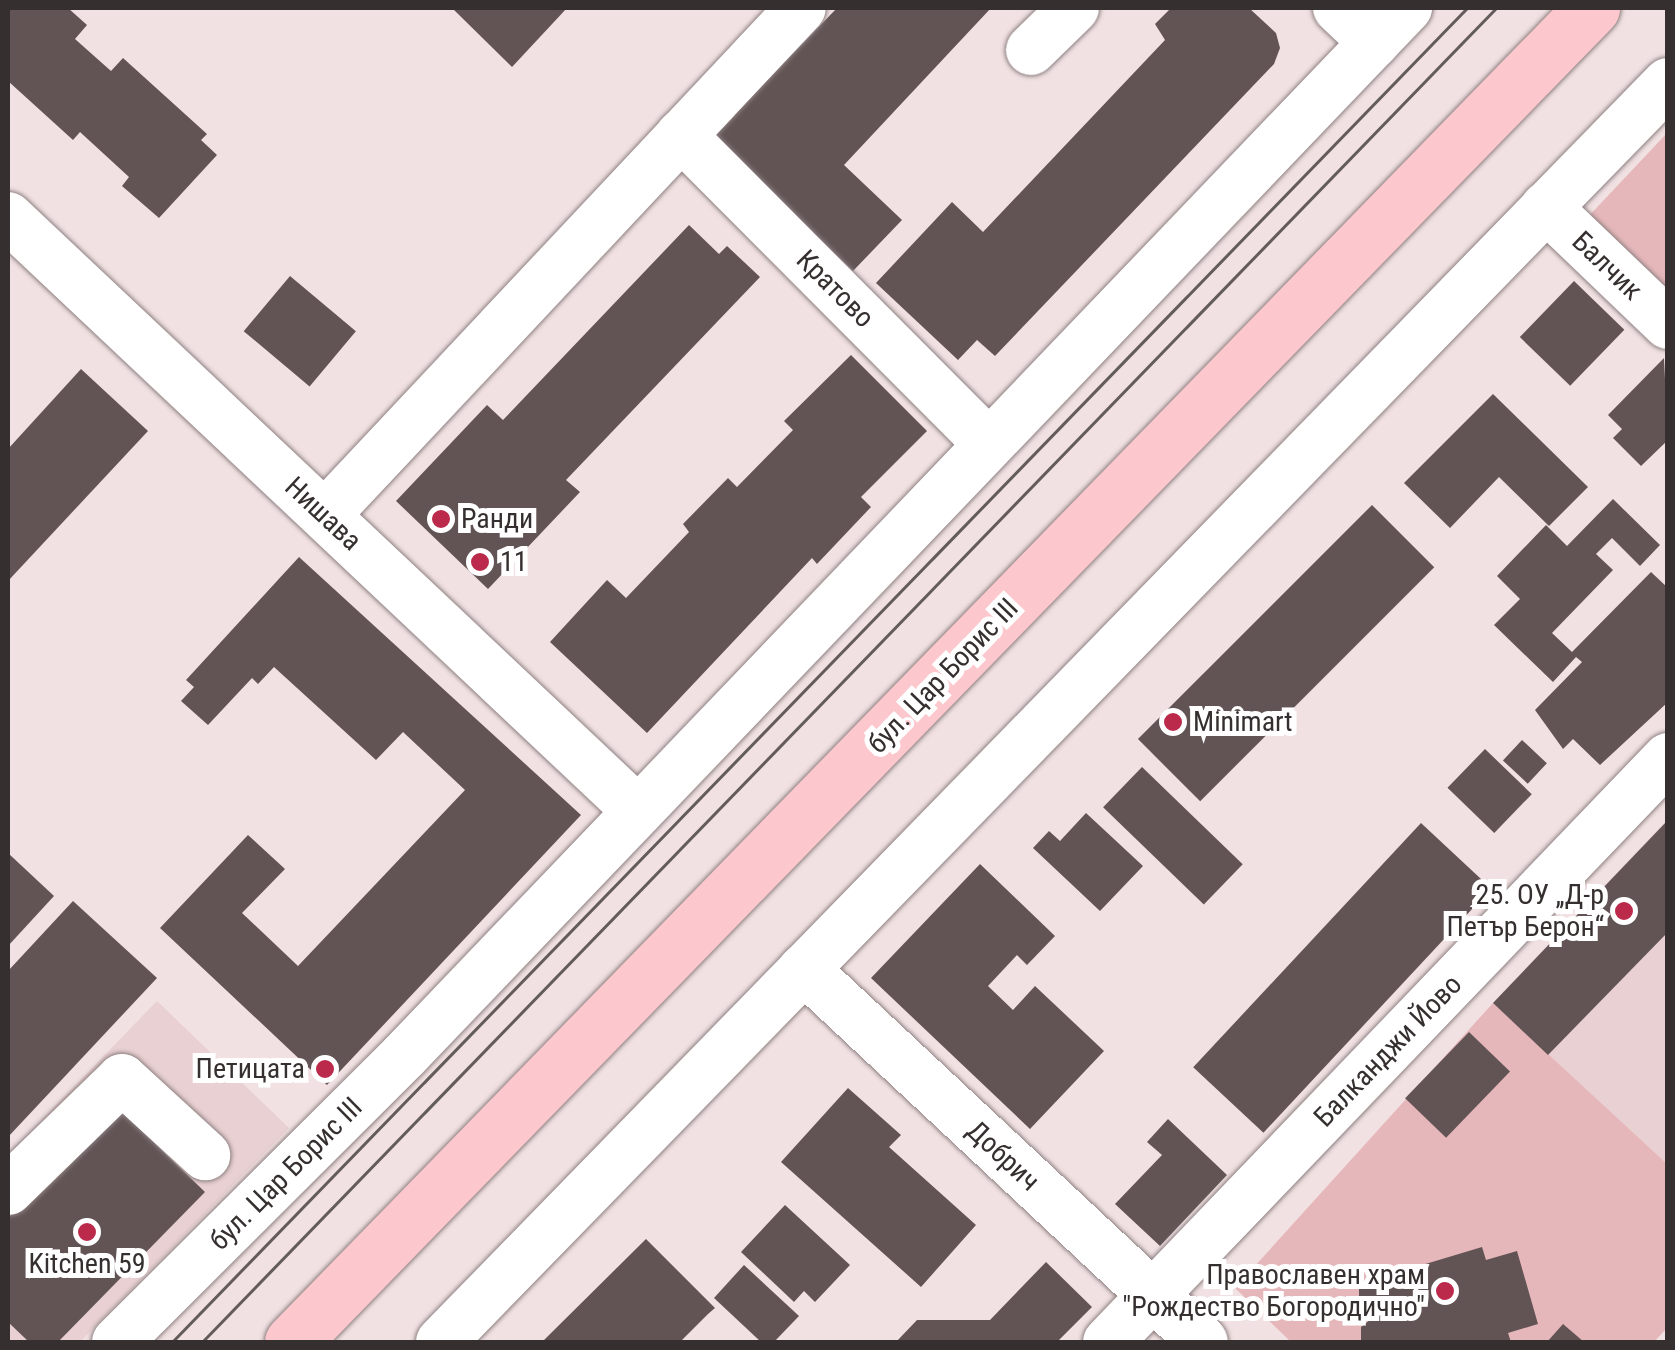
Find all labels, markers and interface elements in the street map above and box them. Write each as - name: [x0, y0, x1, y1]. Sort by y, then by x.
- street label: Балчик: [1565, 225, 1649, 307]
- street label: Кратово: [789, 243, 881, 335]
- street label: Нишава: [278, 470, 368, 558]
- place label: Ранди: [461, 502, 533, 536]
- marker: Ранди: [430, 508, 452, 530]
- place label: 11: [500, 545, 528, 579]
- marker: 11: [469, 551, 491, 573]
- street label: бул. Цар Борис III: [861, 592, 1025, 760]
- place label: Minimart: [1193, 705, 1293, 739]
- marker: Minimart: [1162, 711, 1184, 733]
- place label: 25. ОУ „Д-р Петър Берон“: [1446, 878, 1604, 944]
- marker: 25. ОУ „Д-р Петър Берон“: [1613, 900, 1635, 922]
- street label: Балканджи Йово: [1307, 968, 1469, 1134]
- place label: Петицата: [196, 1052, 305, 1086]
- marker: Петицата: [314, 1058, 336, 1080]
- street label: бул. Цар Борис III: [203, 1091, 369, 1257]
- street label: Добрич: [960, 1114, 1046, 1198]
- marker: Kitchen 59: [76, 1221, 98, 1243]
- place label: Kitchen 59: [28, 1247, 146, 1281]
- place label: Православен храм "Рождество Богородично": [1122, 1258, 1425, 1324]
- marker: Православен храм "Рождество Богородично": [1434, 1280, 1456, 1302]

